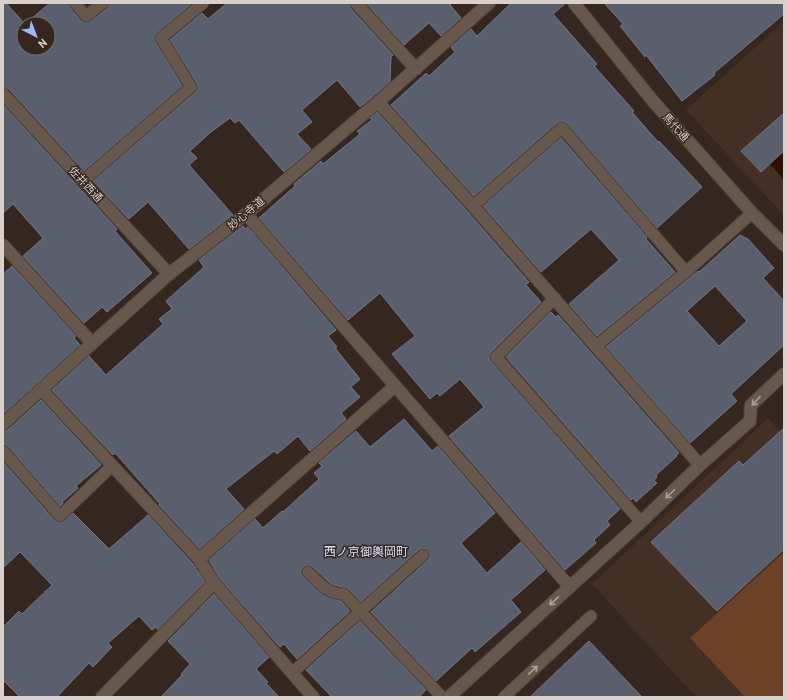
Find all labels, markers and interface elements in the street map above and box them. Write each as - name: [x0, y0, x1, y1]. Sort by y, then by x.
- north arrow: [16, 16, 56, 56]
- text: N: [36, 37, 50, 51]
- street label: 馬代通: [661, 110, 692, 143]
- street label: 佐井西通: [67, 163, 106, 204]
- street label: 妙心寺道: [225, 193, 267, 232]
- one-way arrow: [751, 396, 761, 406]
- one-way arrow: [665, 489, 675, 498]
- district label: 西ノ京御輿岡町: [324, 544, 408, 558]
- one-way arrow: [549, 596, 559, 605]
- one-way arrow: [528, 666, 538, 675]

